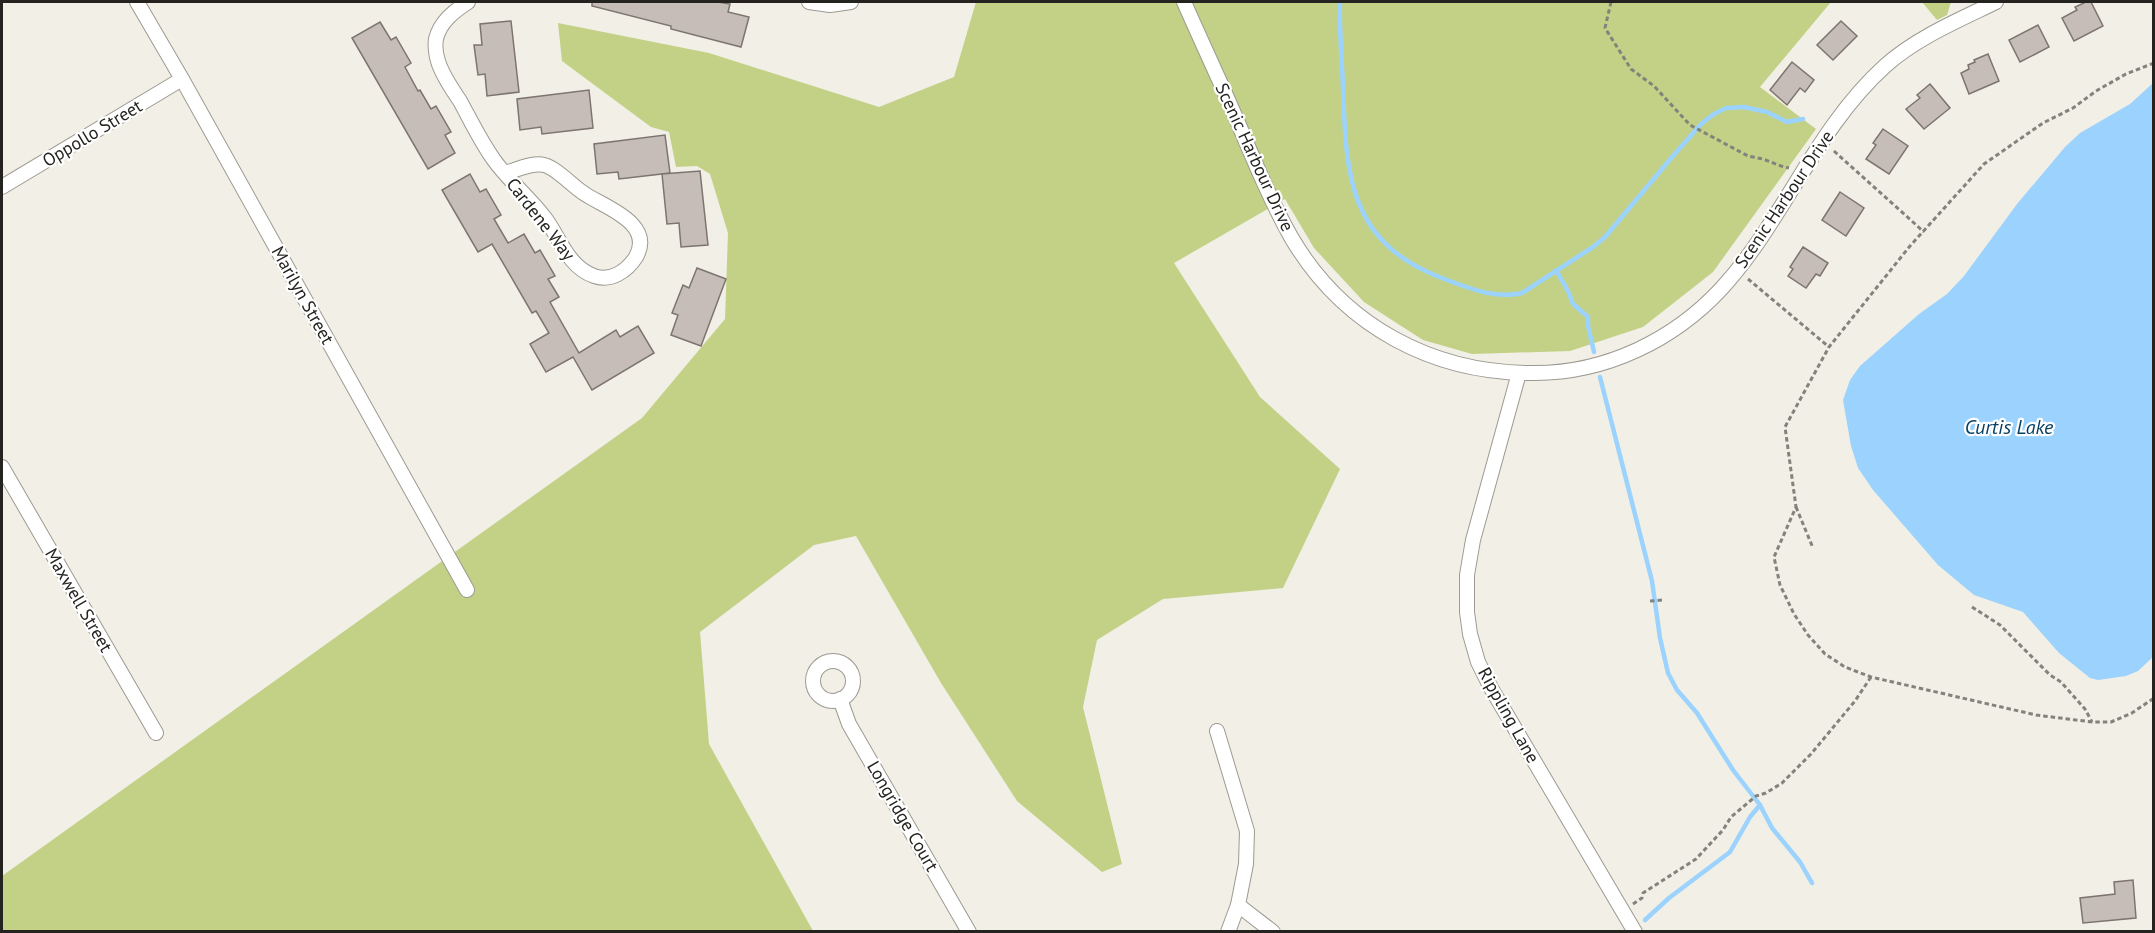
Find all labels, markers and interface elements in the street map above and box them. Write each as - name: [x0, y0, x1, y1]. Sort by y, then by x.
- street label: Scenic Harbour Drive: [1211, 79, 1299, 235]
- street label: Oppollo Street: [38, 94, 146, 172]
- street label: Scenic Harbour Drive: [1729, 126, 1839, 272]
- street label: Cardene Way: [502, 173, 581, 265]
- street label: Marilyn Street: [267, 242, 339, 348]
- water label: Curtis Lake: [1965, 414, 2054, 440]
- street label: Maxwell Street: [40, 544, 118, 656]
- street label: Rippling Lane: [1473, 663, 1545, 767]
- street label: Longridge Court: [862, 757, 944, 875]

